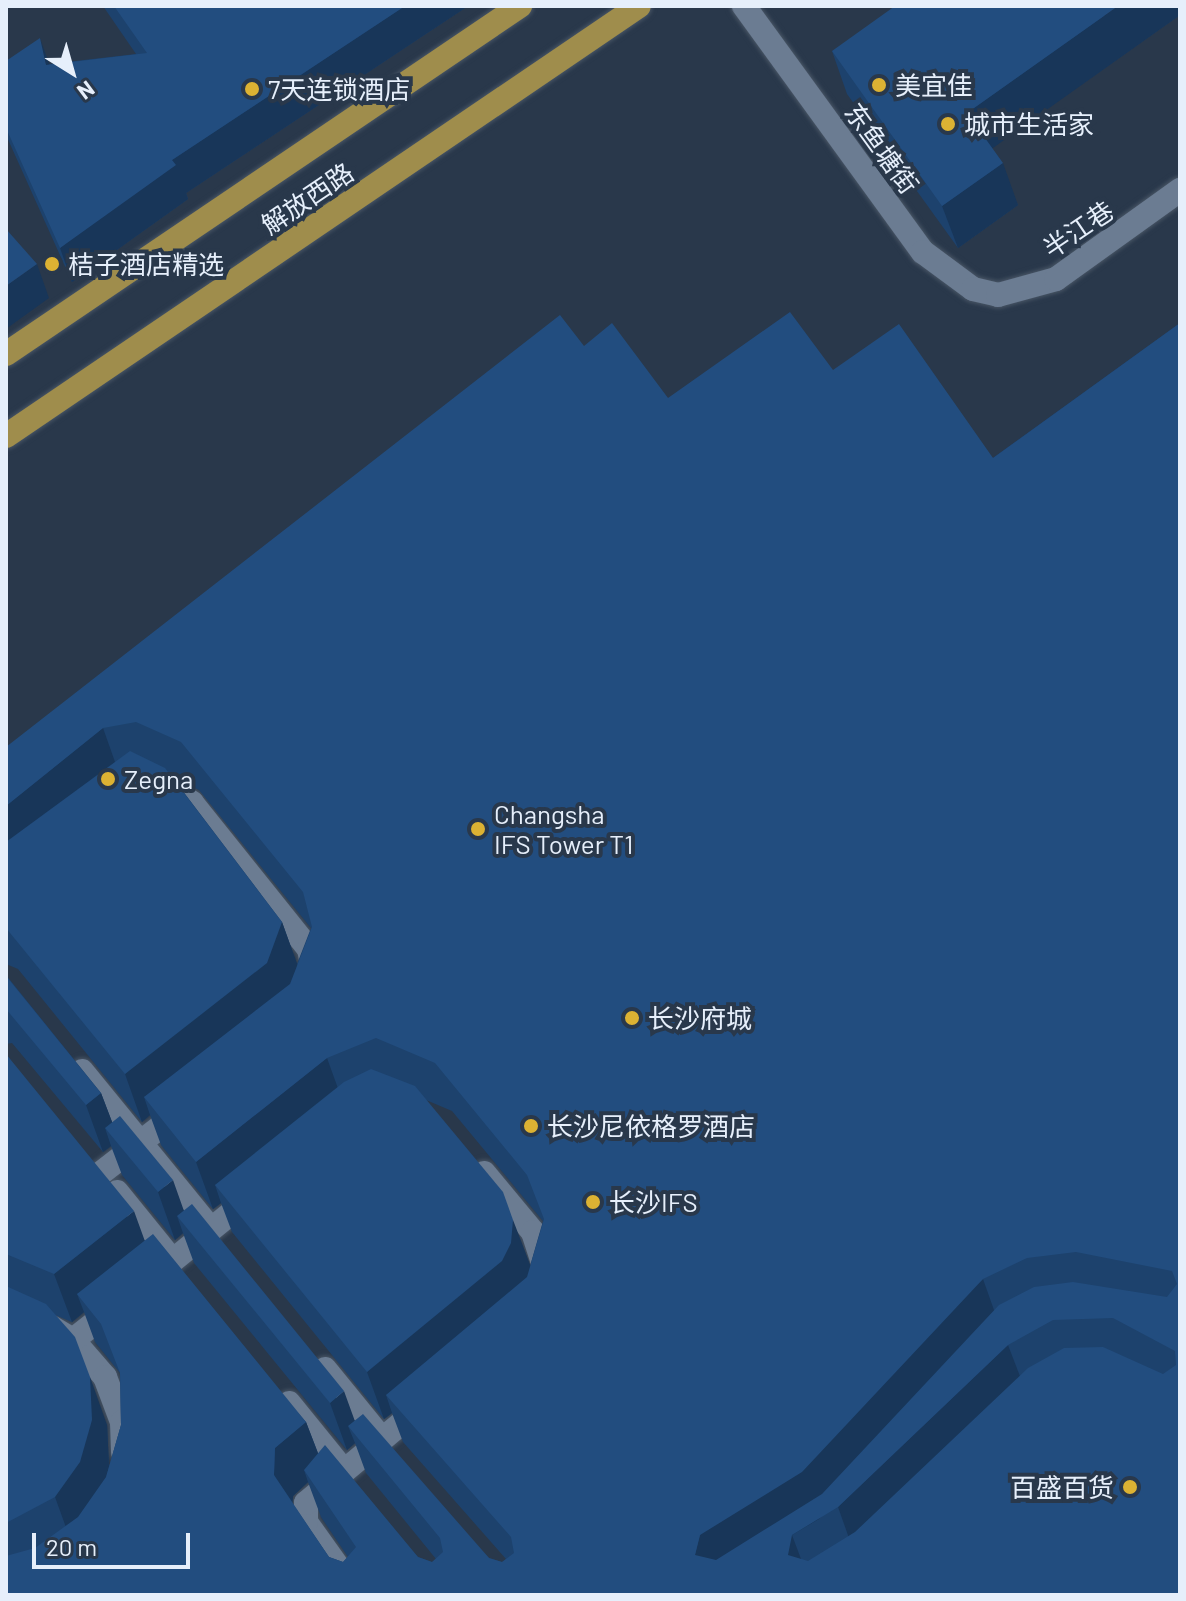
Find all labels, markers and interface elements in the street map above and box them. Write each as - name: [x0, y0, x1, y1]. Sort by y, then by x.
- north arrow: [32, 32, 112, 112]
- place label: 美宜佳: [895, 69, 973, 101]
- place label: 7天连锁酒店: [268, 73, 410, 105]
- text: N: [73, 76, 100, 106]
- marker: 美宜佳: [870, 76, 888, 94]
- marker: 7天连锁酒店: [243, 80, 261, 98]
- street label: 东鱼塘街: [839, 97, 925, 199]
- place label: 城市生活家: [964, 108, 1094, 140]
- marker: 城市生活家: [939, 115, 957, 133]
- street label: 解放西路: [255, 156, 359, 240]
- street label: 半江巷: [1037, 194, 1119, 264]
- place label: 桔子酒店精选: [68, 248, 224, 280]
- marker: 桔子酒店精选: [43, 255, 61, 273]
- place label: Zegna: [124, 763, 193, 795]
- marker: Zegna: [99, 770, 117, 788]
- place label: Changsha IFS Tower T1: [494, 798, 633, 860]
- marker: Changsha IFS Tower T1: [469, 820, 487, 838]
- place label: 长沙府城: [648, 1002, 752, 1034]
- marker: 长沙府城: [623, 1009, 641, 1027]
- place label: 长沙尼依格罗酒店: [547, 1110, 755, 1142]
- marker: 长沙尼依格罗酒店: [522, 1117, 540, 1135]
- place label: 长沙IFS: [609, 1186, 698, 1218]
- marker: 长沙IFS: [584, 1193, 602, 1211]
- place label: 百盛百货: [1010, 1471, 1114, 1503]
- marker: 百盛百货: [1121, 1478, 1139, 1496]
- scale bar: [36, 1517, 194, 1567]
- text: 20 m: [46, 1532, 97, 1561]

